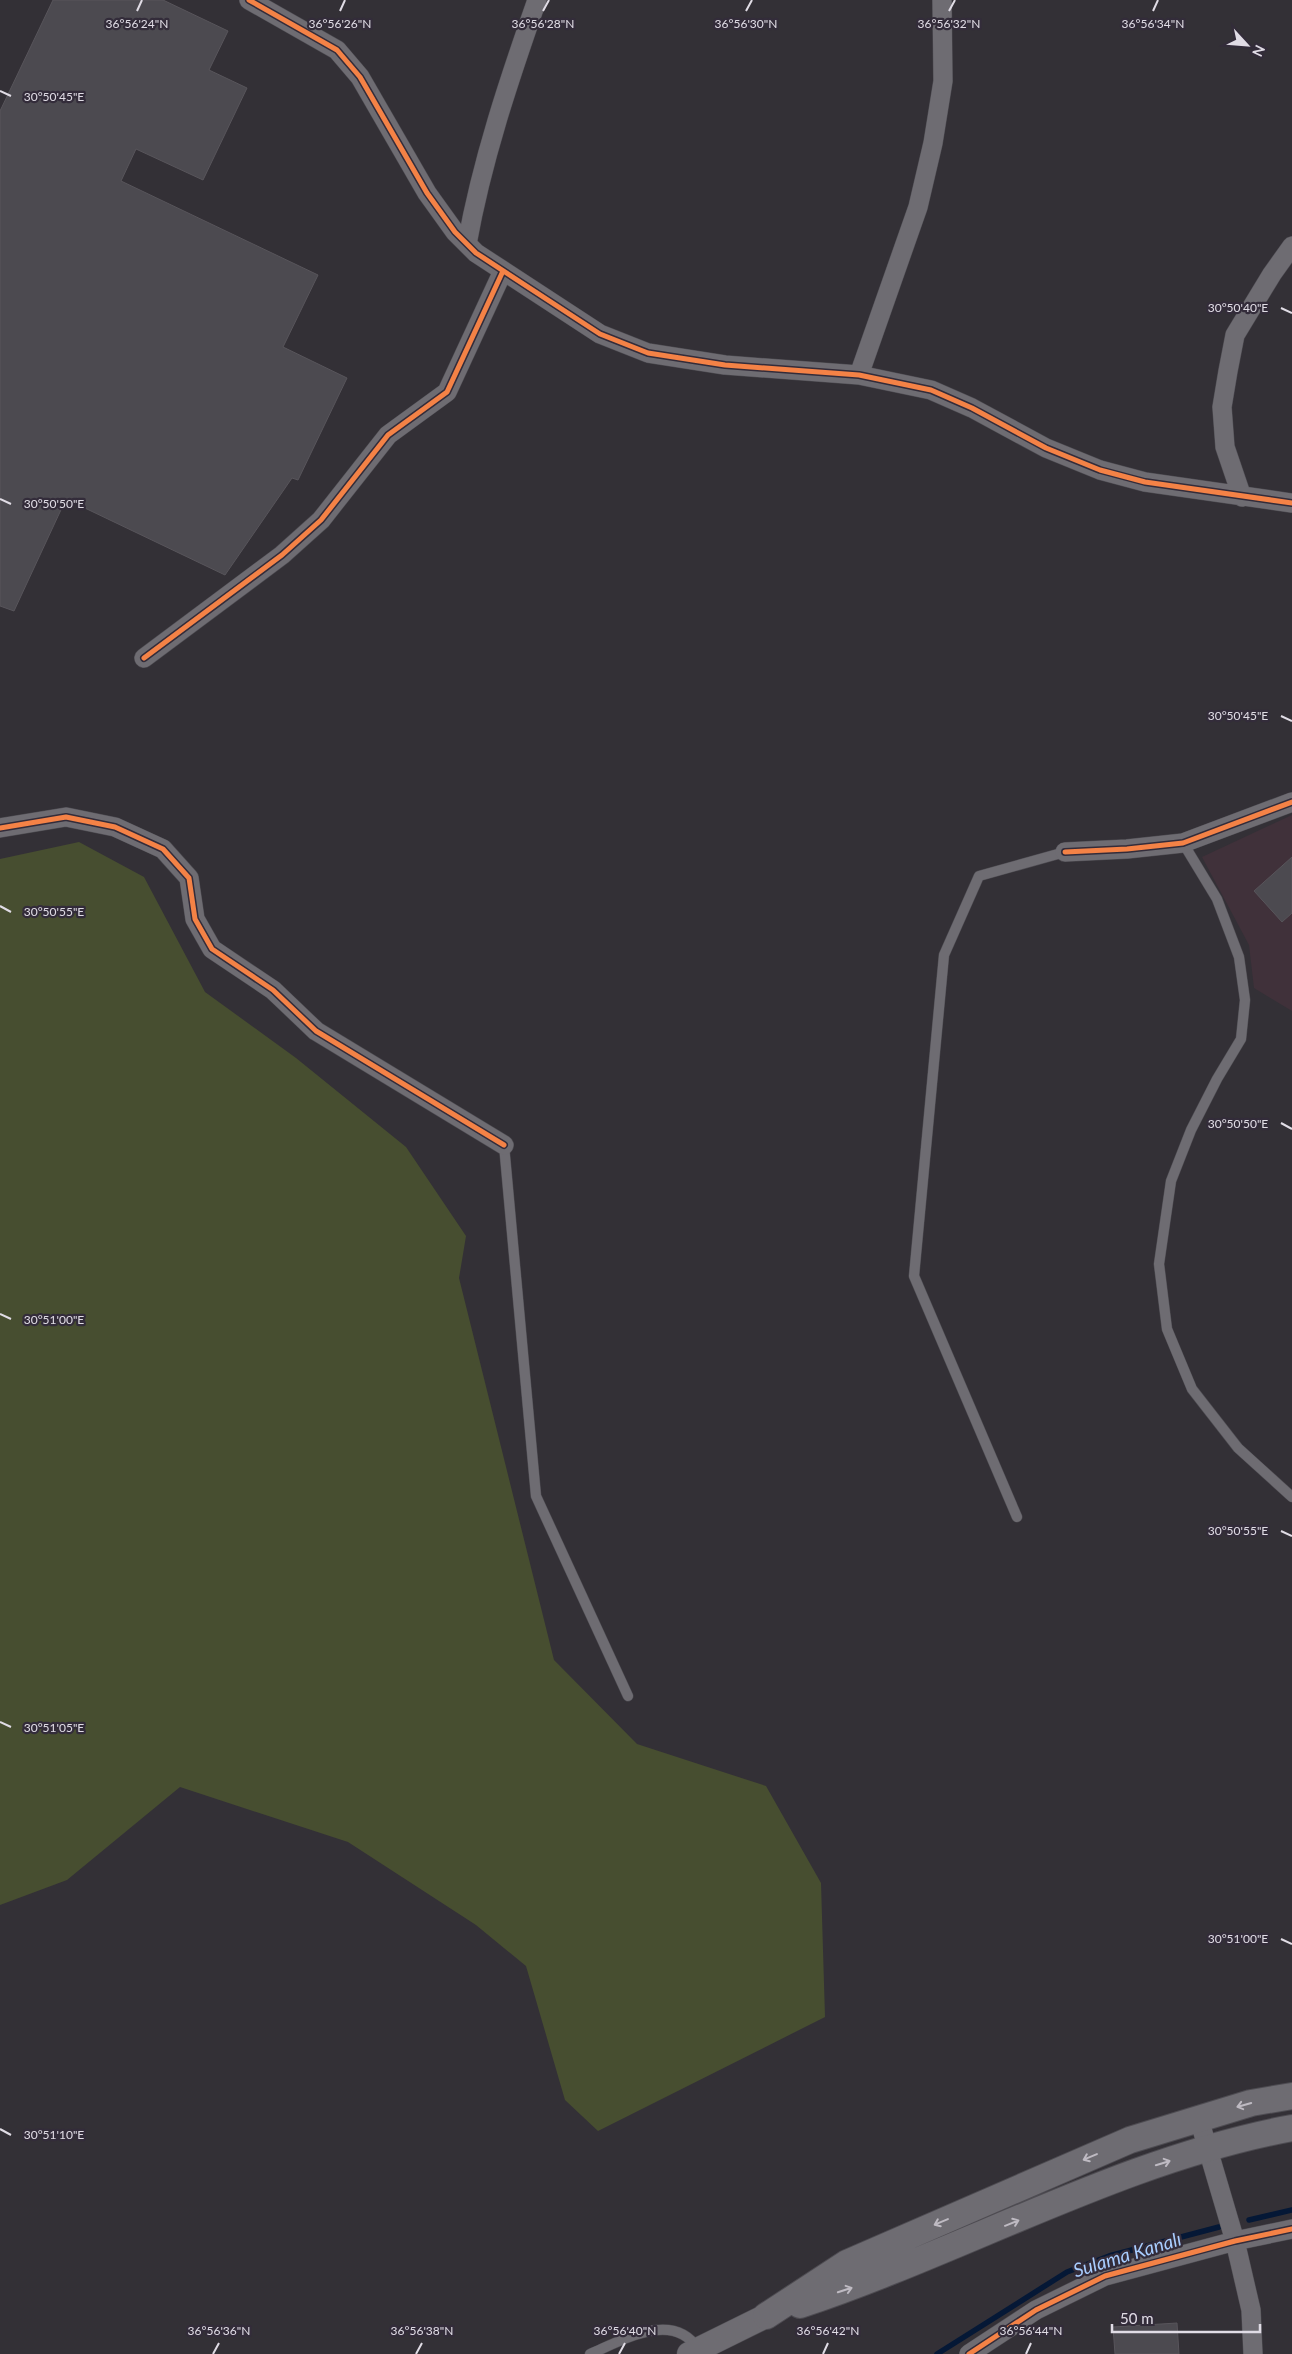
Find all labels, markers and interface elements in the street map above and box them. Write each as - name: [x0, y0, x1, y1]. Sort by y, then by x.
- text: 36°56'24"N: [106, 16, 168, 31]
- text: 36°56'26"N: [309, 16, 371, 31]
- text: 36°56'28"N: [512, 16, 574, 31]
- text: 36°56'30"N: [715, 16, 777, 31]
- text: 36°56'32"N: [918, 16, 980, 31]
- text: 36°56'34"N: [1122, 16, 1184, 31]
- north arrow: [1222, 20, 1272, 70]
- text: N: [1249, 42, 1269, 59]
- text: 30°50'45"E: [24, 89, 84, 104]
- text: 30°50'40"E: [1208, 300, 1268, 315]
- text: 30°50'50"E: [24, 496, 84, 511]
- text: 30°50'45"E: [1208, 708, 1268, 723]
- text: 30°50'55"E: [24, 904, 84, 919]
- text: 30°50'50"E: [1208, 1116, 1268, 1131]
- text: 30°51'00"E: [24, 1312, 84, 1327]
- text: 30°50'55"E: [1208, 1523, 1268, 1538]
- text: 30°51'05"E: [24, 1720, 84, 1735]
- text: 30°51'00"E: [1208, 1931, 1268, 1946]
- one-way arrow: [1237, 2101, 1253, 2111]
- text: 30°51'10"E: [24, 2127, 84, 2142]
- one-way arrow: [1083, 2153, 1098, 2163]
- one-way arrow: [1155, 2157, 1171, 2167]
- one-way arrow: [934, 2217, 949, 2227]
- one-way arrow: [1004, 2217, 1019, 2227]
- water label: Sulama Kanalı: [1070, 2227, 1184, 2281]
- one-way arrow: [837, 2285, 853, 2294]
- scale bar: [1112, 2302, 1260, 2334]
- text: 50 m: [1120, 2309, 1154, 2327]
- text: 36°56'36"N: [188, 2323, 250, 2338]
- text: 36°56'38"N: [391, 2323, 453, 2338]
- text: 36°56'40"N: [594, 2323, 656, 2338]
- text: 36°56'42"N: [797, 2323, 859, 2338]
- text: 36°56'44"N: [1000, 2323, 1062, 2338]

